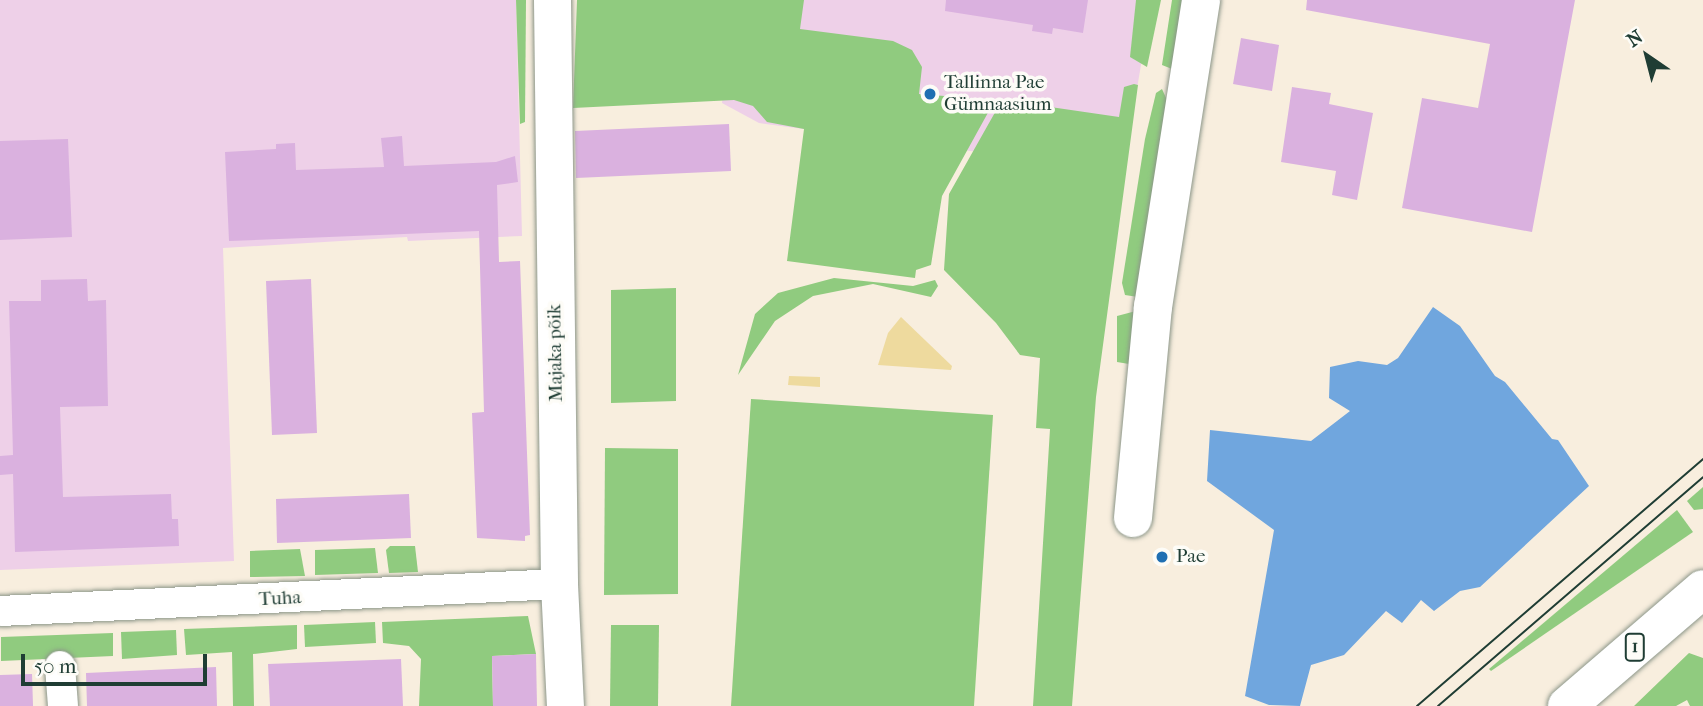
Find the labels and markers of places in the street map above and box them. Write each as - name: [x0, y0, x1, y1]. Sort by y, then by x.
- place label: Tallinna Pae Gümnaasium: [944, 72, 1052, 116]
- marker: Tallinna Pae Gümnaasium: [922, 86, 938, 102]
- place label: Pae: [1176, 546, 1205, 568]
- marker: Pae: [1154, 549, 1170, 565]

